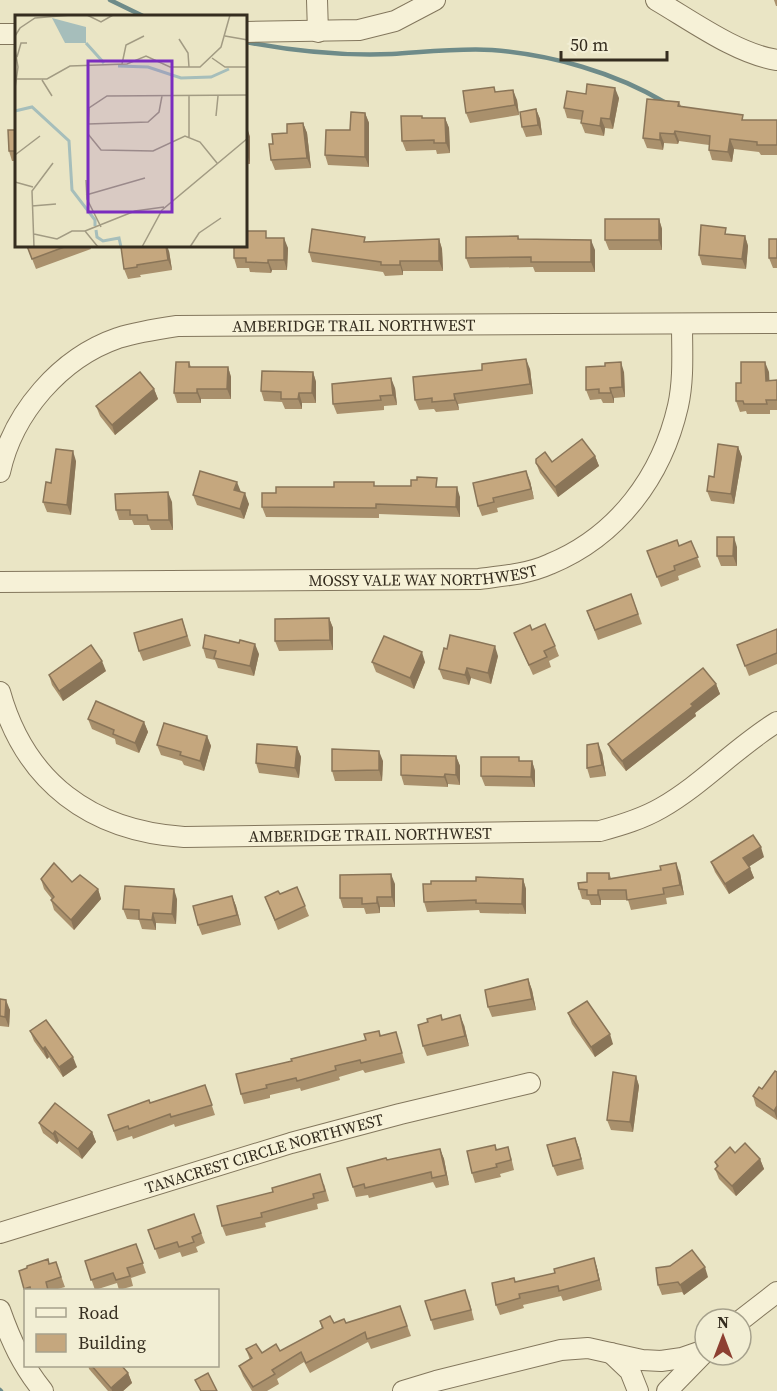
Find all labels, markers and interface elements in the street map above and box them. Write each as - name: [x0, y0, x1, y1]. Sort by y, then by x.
- inset map: [15, 15, 248, 248]
- scale bar: [561, 24, 668, 62]
- text: 50 m: [570, 32, 608, 57]
- street label: AMBERIDGE TRAIL NORTHWEST: [232, 314, 476, 337]
- street label: MOSSY VALE WAY NORTHWEST: [308, 558, 540, 591]
- street label: AMBERIDGE TRAIL NORTHWEST: [248, 822, 492, 847]
- street label: TANACREST CIRCLE NORTHWEST: [142, 1108, 386, 1199]
- legend: [24, 1289, 219, 1367]
- text: Road: [78, 1300, 119, 1325]
- north arrow: [693, 1307, 753, 1367]
- text: N: [717, 1311, 729, 1333]
- text: Building: [78, 1330, 146, 1355]

